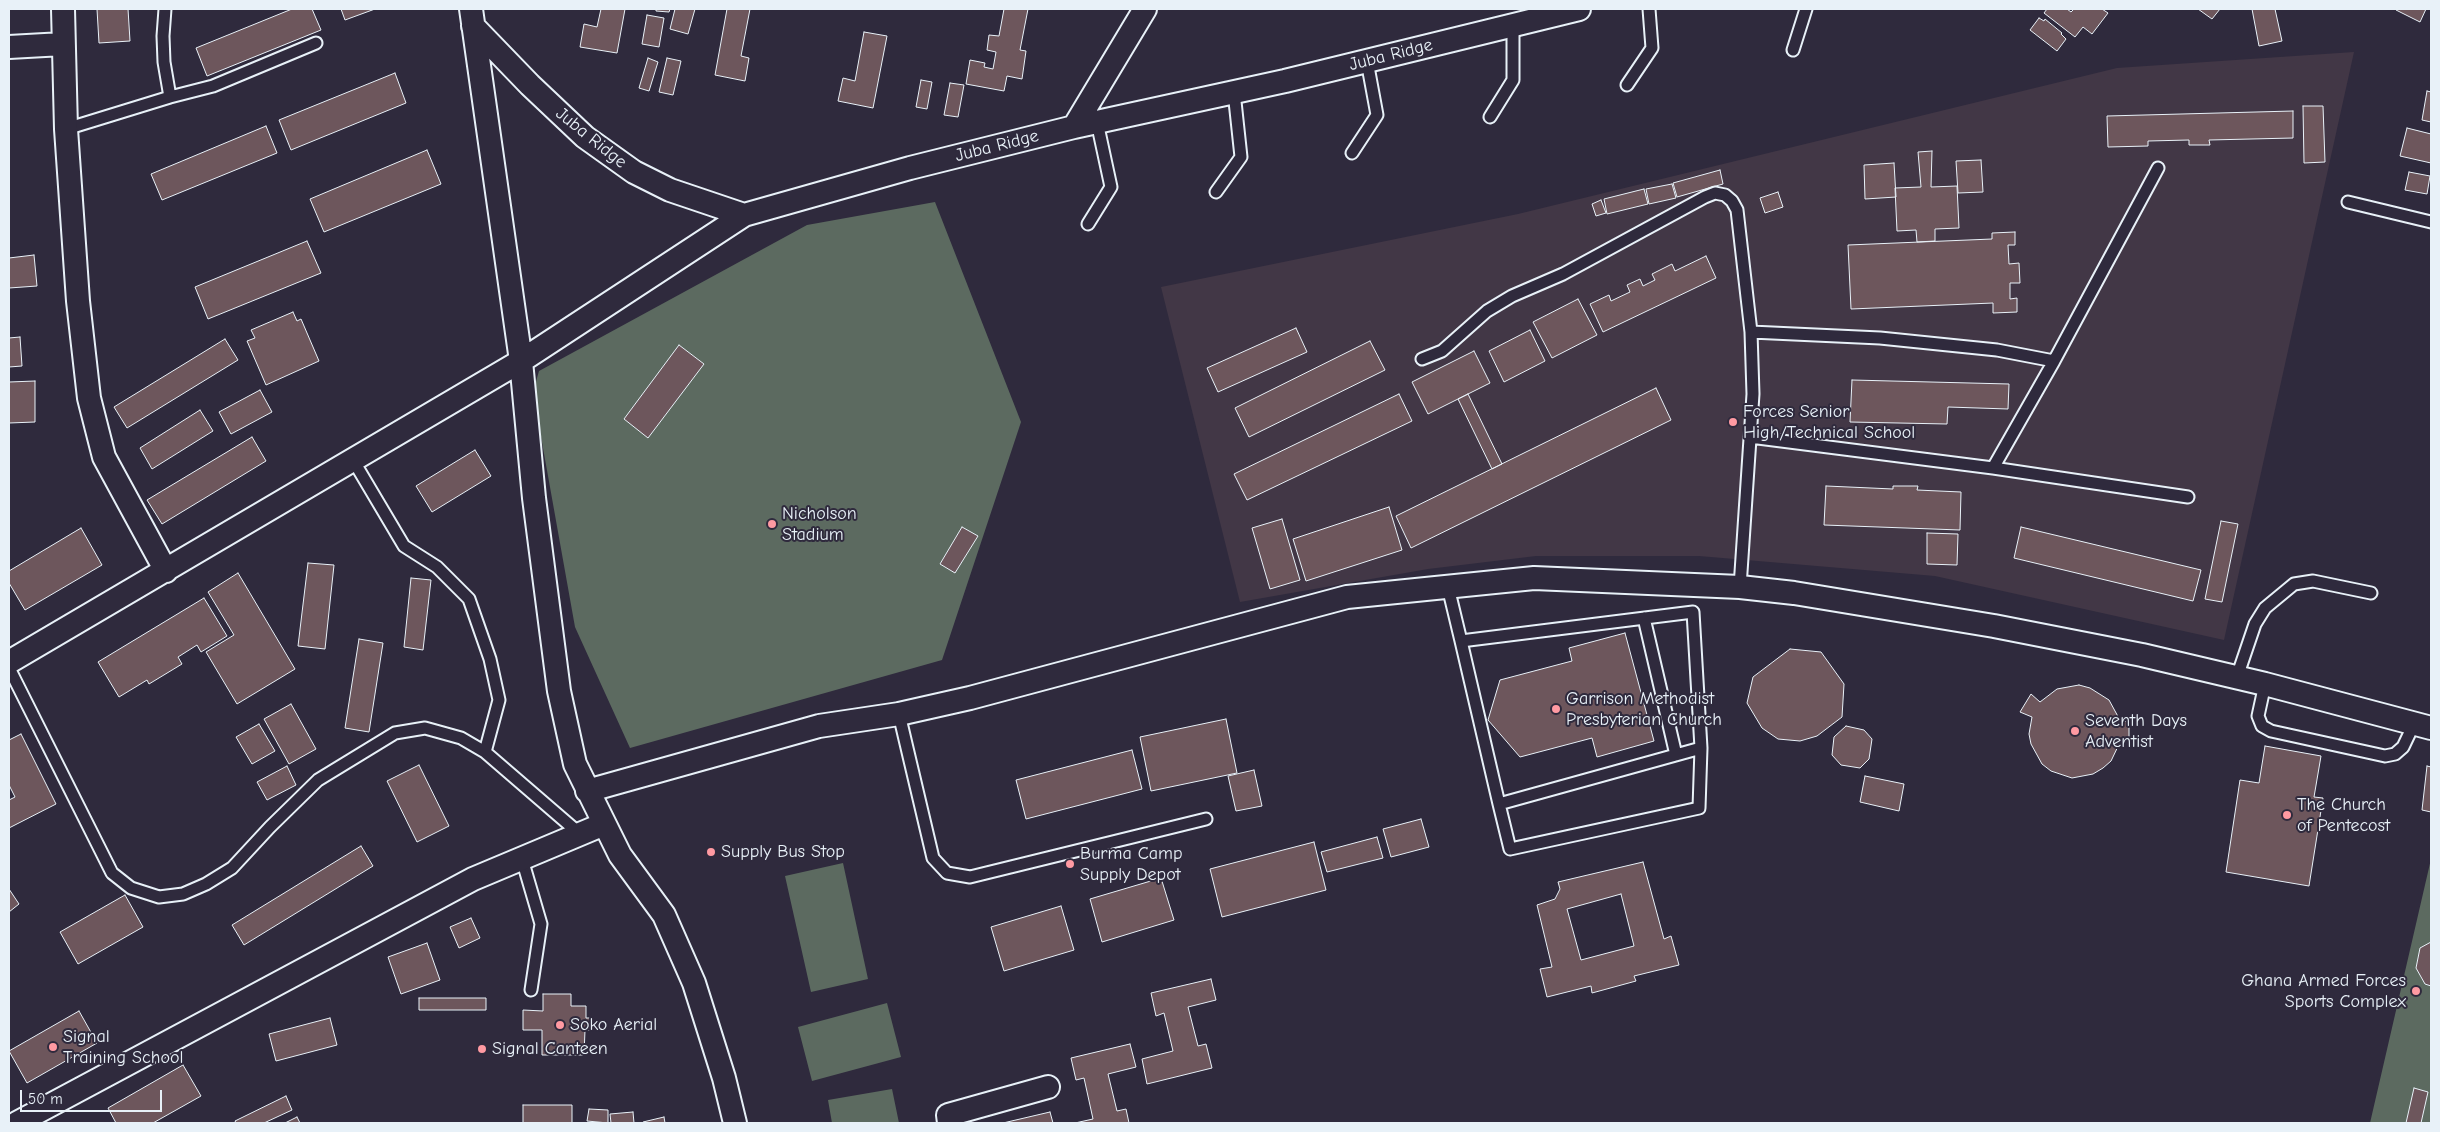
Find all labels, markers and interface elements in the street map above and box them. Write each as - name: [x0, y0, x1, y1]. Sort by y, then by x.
- street label: Juba Ridge: [1347, 34, 1435, 76]
- street label: Juba Ridge: [551, 103, 631, 173]
- street label: Juba Ridge: [953, 125, 1041, 167]
- place label: Forces Senior High/Technical School: [1743, 401, 1915, 444]
- marker: Forces Senior High/Technical School: [1727, 416, 1739, 428]
- place label: Nicholson Stadium: [782, 503, 857, 546]
- marker: Nicholson Stadium: [766, 518, 778, 530]
- place label: Garrison Methodist Presbyterian Church: [1566, 688, 1722, 731]
- marker: Garrison Methodist Presbyterian Church: [1550, 703, 1562, 715]
- place label: Seventh Days Adventist: [2085, 710, 2187, 752]
- marker: Seventh Days Adventist: [2069, 725, 2081, 737]
- place label: The Church of Pentecost: [2297, 794, 2390, 836]
- marker: The Church of Pentecost: [2281, 809, 2293, 821]
- place label: Supply Bus Stop: [721, 841, 845, 863]
- place label: Burma Camp Supply Depot: [1080, 843, 1182, 886]
- marker: Supply Bus Stop: [705, 846, 717, 858]
- marker: Burma Camp Supply Depot: [1064, 858, 1076, 870]
- place label: Ghana Armed Forces Sports Complex: [2241, 970, 2406, 1012]
- marker: Ghana Armed Forces Sports Complex: [2410, 985, 2422, 997]
- place label: Soko Aerial: [570, 1014, 657, 1036]
- marker: Soko Aerial: [554, 1019, 566, 1031]
- place label: Signal Training School: [63, 1026, 183, 1068]
- place label: Signal Canteen: [492, 1038, 608, 1060]
- marker: Signal Training School: [47, 1041, 59, 1053]
- marker: Signal Canteen: [476, 1043, 488, 1055]
- scale bar: [22, 1080, 165, 1112]
- text: 50 m: [28, 1090, 63, 1108]

